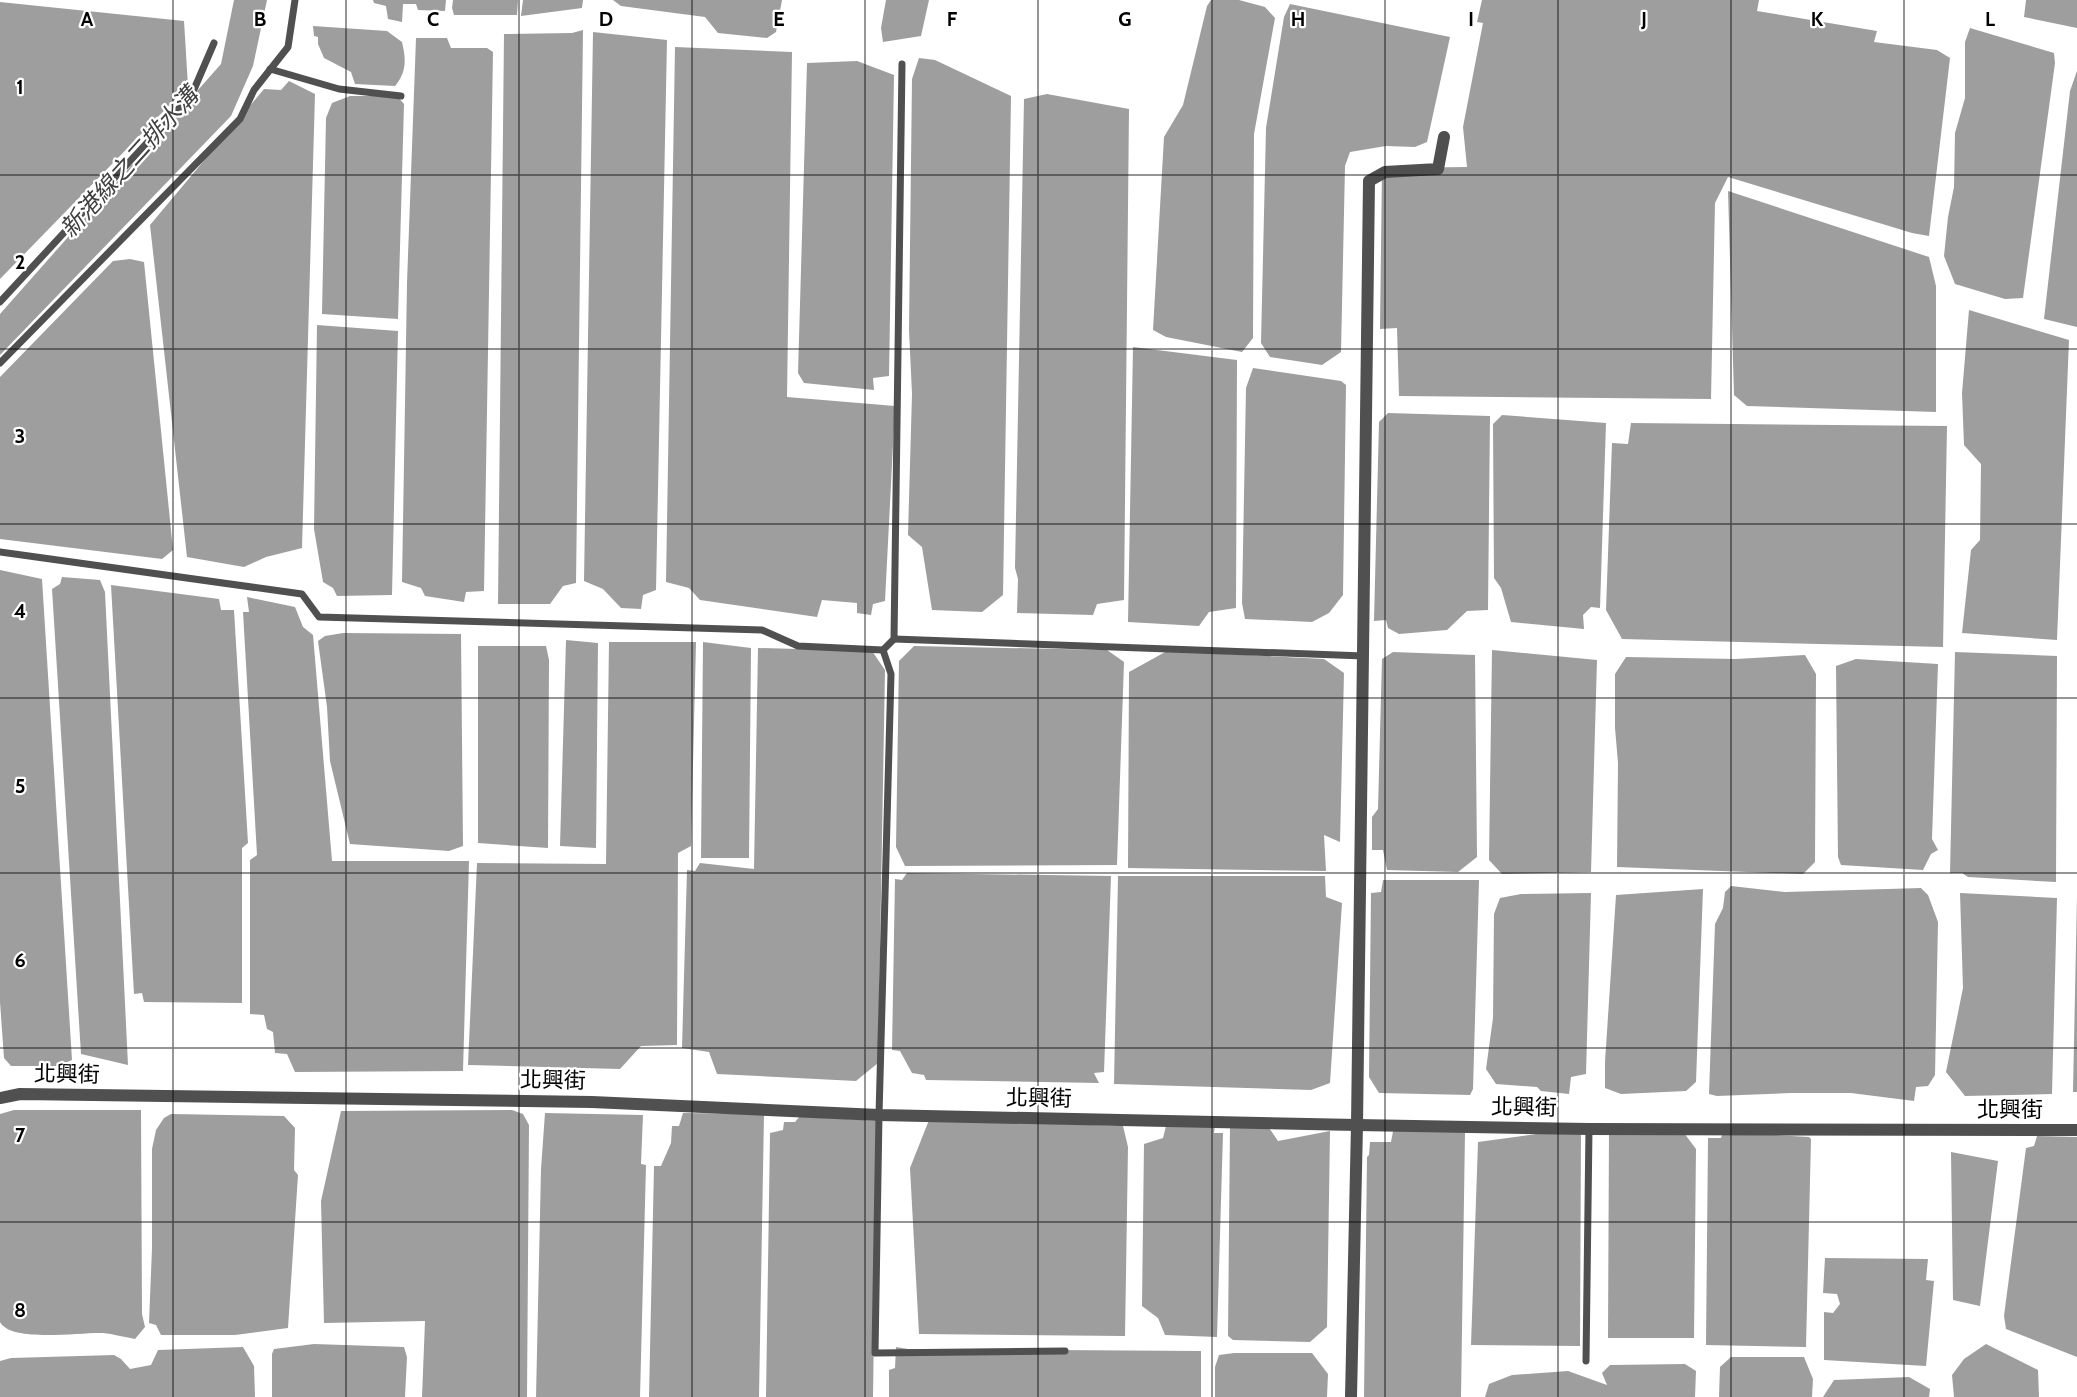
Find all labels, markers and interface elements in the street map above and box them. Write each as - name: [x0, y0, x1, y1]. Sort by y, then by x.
- text: A: [81, 7, 94, 31]
- text: B: [254, 7, 266, 31]
- text: C: [427, 7, 439, 31]
- text: D: [599, 7, 613, 31]
- text: E: [773, 7, 785, 31]
- text: F: [947, 7, 958, 31]
- text: G: [1118, 7, 1132, 31]
- text: H: [1291, 7, 1305, 31]
- text: I: [1468, 7, 1474, 31]
- text: J: [1640, 7, 1647, 31]
- text: K: [1811, 7, 1824, 31]
- text: L: [1985, 7, 1995, 31]
- text: 1: [16, 75, 24, 99]
- water label: 新港線之二排水溝: [54, 79, 206, 243]
- text: 2: [15, 250, 25, 274]
- text: 3: [15, 424, 25, 448]
- text: 4: [14, 599, 26, 623]
- text: 5: [15, 774, 25, 798]
- text: 6: [14, 948, 26, 972]
- street label: 北興街: [34, 1060, 100, 1088]
- street label: 北興街: [520, 1066, 586, 1094]
- street label: 北興街: [1006, 1084, 1072, 1112]
- street label: 北興街: [1491, 1093, 1557, 1121]
- street label: 北興街: [1977, 1096, 2043, 1123]
- text: 7: [15, 1123, 26, 1147]
- text: 8: [14, 1298, 26, 1322]

